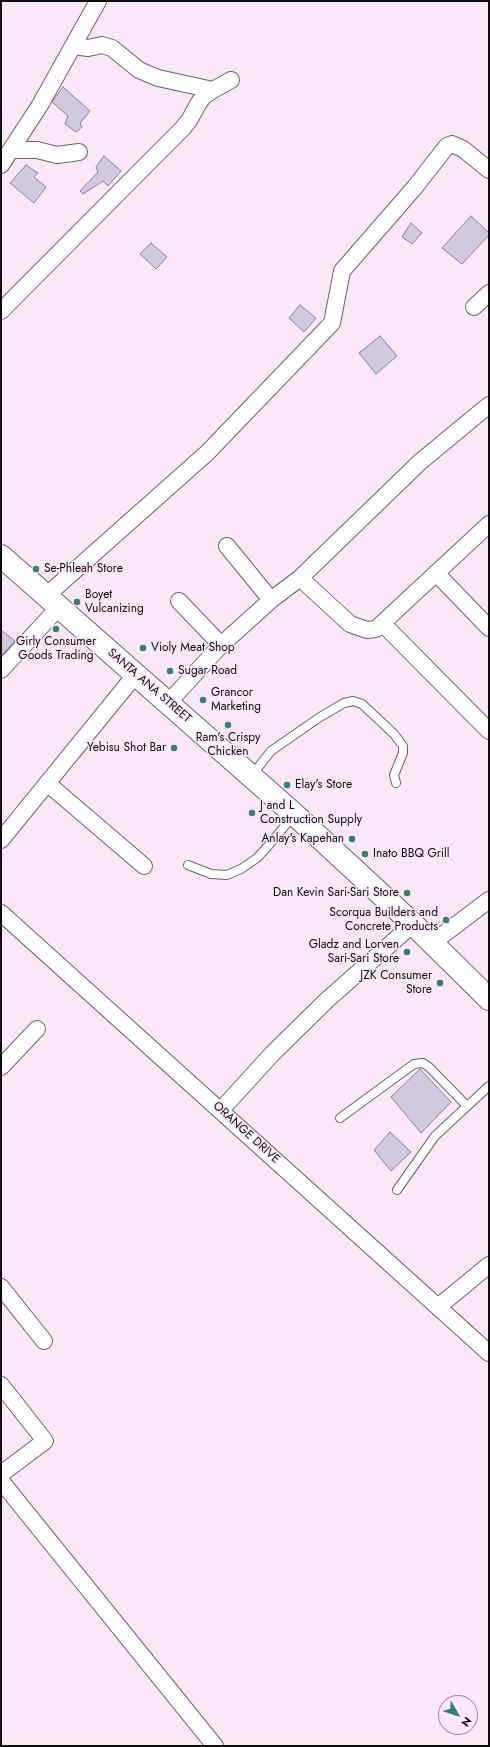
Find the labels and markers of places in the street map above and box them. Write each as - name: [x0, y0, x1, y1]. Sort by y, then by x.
- place label: Se-Phleah Store: [44, 562, 123, 576]
- marker: Se-Phleah Store: [31, 564, 41, 574]
- place label: Boyet Vulcanizing: [85, 588, 144, 616]
- marker: Boyet Vulcanizing: [72, 597, 82, 607]
- marker: Girly Consumer Goods Trading: [51, 624, 61, 634]
- place label: Girly Consumer Goods Trading: [16, 635, 96, 663]
- place label: Violy Meat Shop: [151, 641, 235, 655]
- marker: Violy Meat Shop: [138, 643, 148, 653]
- place label: Sugar Road: [178, 664, 237, 678]
- marker: Sugar Road: [165, 666, 175, 676]
- place label: Grancor Marketing: [211, 686, 261, 714]
- marker: Grancor Marketing: [198, 695, 208, 705]
- marker: Ram's Crispy Chicken: [223, 720, 233, 730]
- place label: Ram's Crispy Chicken: [196, 731, 260, 759]
- place label: Yebisu Shot Bar: [87, 741, 166, 755]
- marker: Yebisu Shot Bar: [169, 743, 179, 753]
- place label: Elay's Store: [295, 778, 352, 792]
- marker: Elay's Store: [282, 780, 292, 790]
- place label: J and L Construction Supply: [260, 799, 362, 827]
- marker: J and L Construction Supply: [247, 808, 257, 818]
- place label: Anlay's Kapehan: [261, 832, 344, 846]
- marker: Anlay's Kapehan: [347, 834, 357, 844]
- place label: Inato BBQ Grill: [373, 847, 450, 861]
- marker: Inato BBQ Grill: [360, 849, 370, 859]
- place label: Dan Kevin Sari-Sari Store: [273, 886, 399, 900]
- marker: Dan Kevin Sari-Sari Store: [402, 888, 412, 898]
- place label: Scorqua Builders and Concrete Products: [329, 906, 438, 934]
- marker: Scorqua Builders and Concrete Products: [441, 915, 451, 925]
- place label: Gladz and Lorven Sari-Sari Store: [309, 938, 399, 966]
- marker: Gladz and Lorven Sari-Sari Store: [402, 947, 412, 957]
- place label: JZK Consumer Store: [360, 969, 432, 997]
- marker: JZK Consumer Store: [435, 978, 445, 988]

